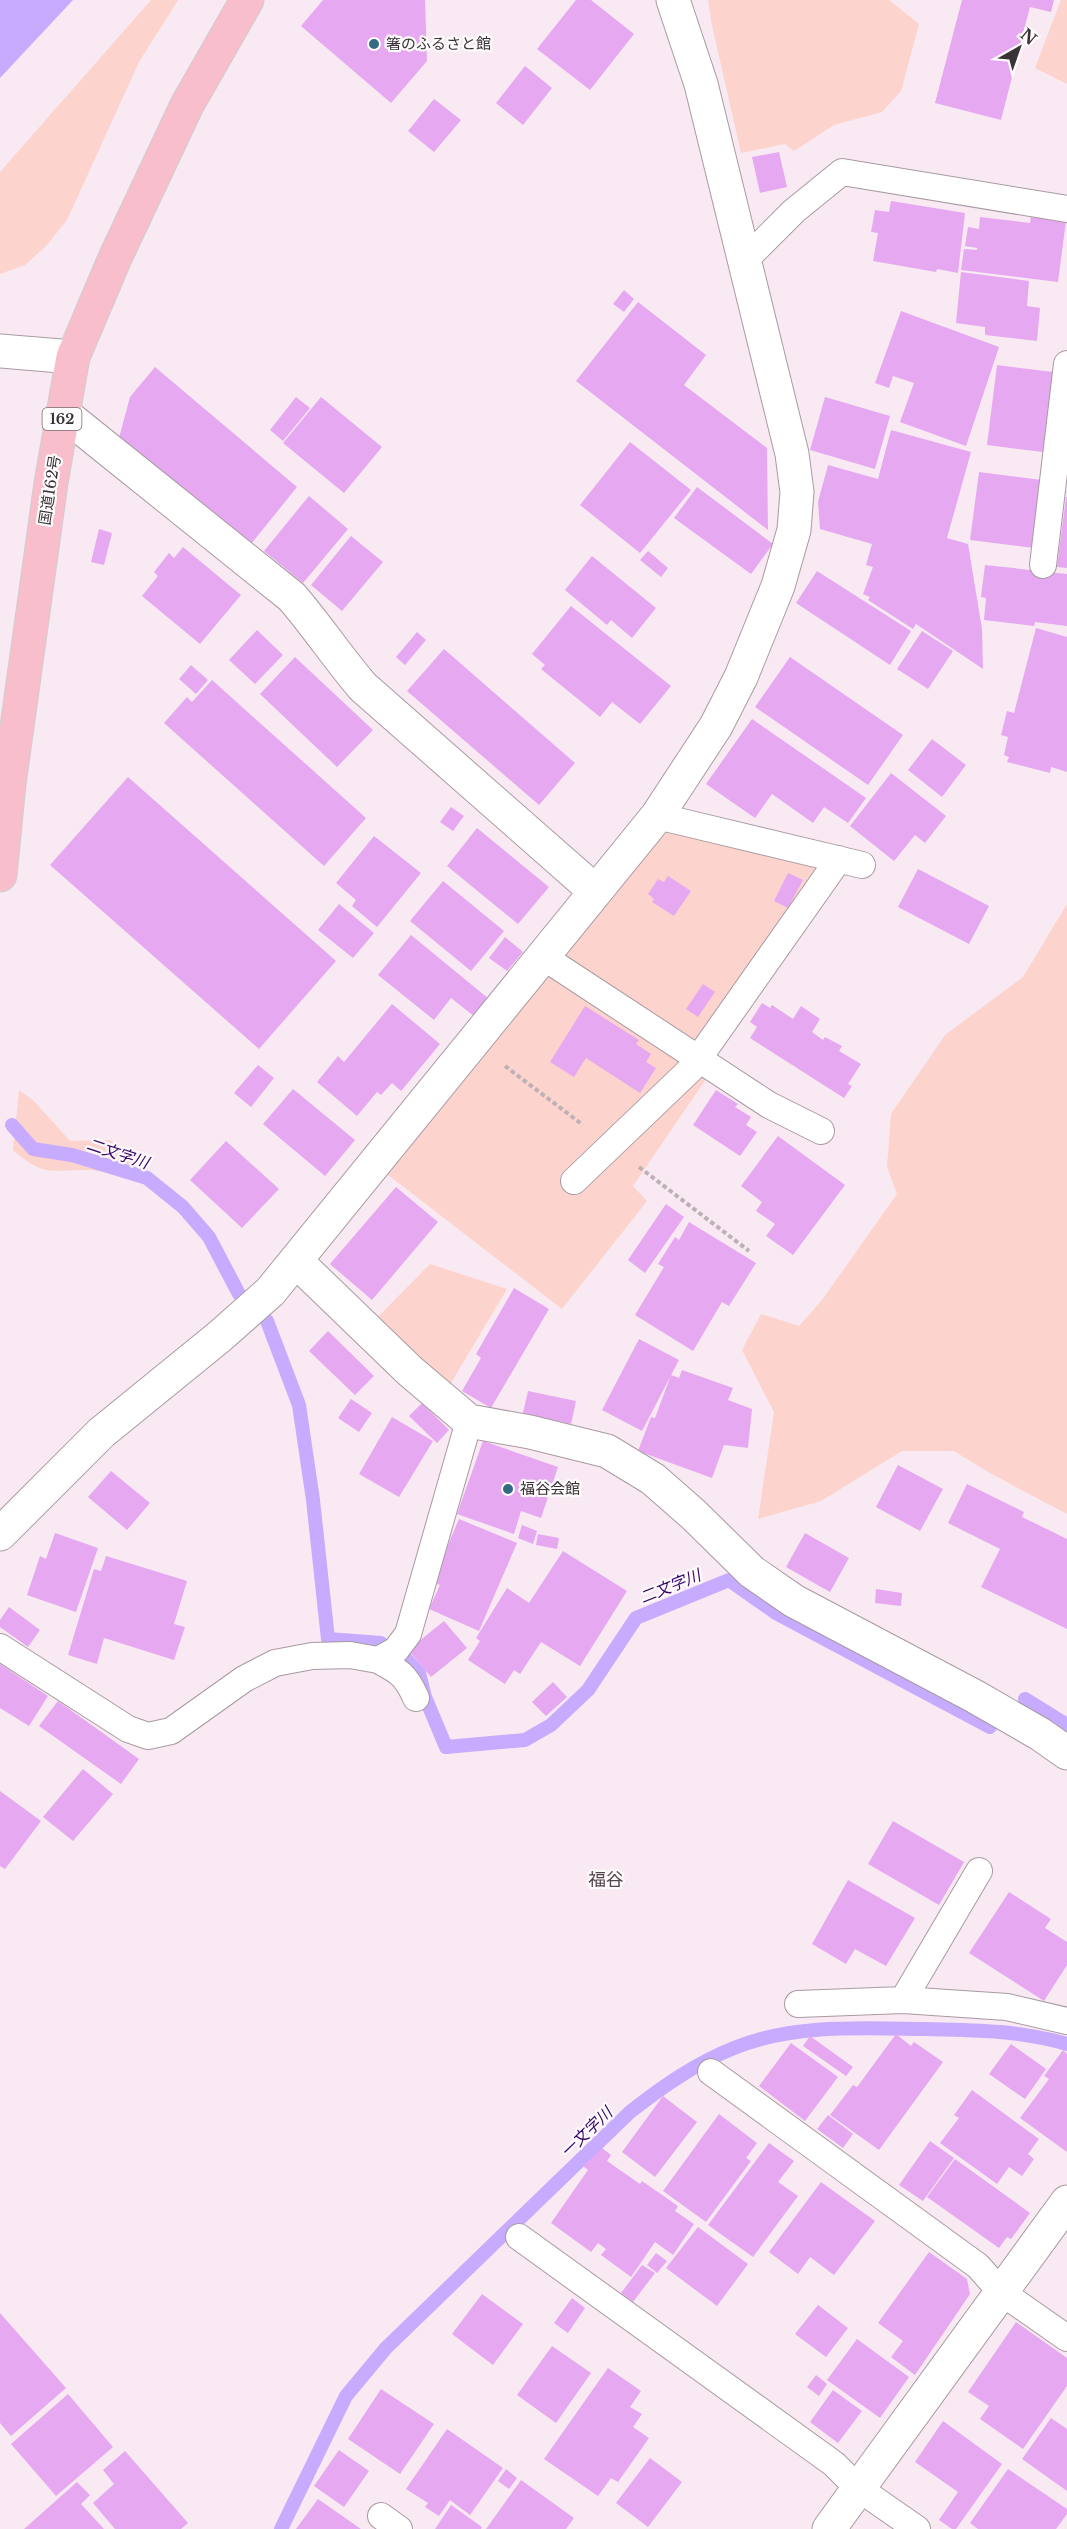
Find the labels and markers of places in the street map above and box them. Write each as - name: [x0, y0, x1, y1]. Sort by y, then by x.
- place label: 箸のふるさと館: [386, 34, 491, 53]
- marker: 箸のふるさと館: [367, 37, 381, 51]
- place label: 福谷会館: [520, 1479, 580, 1498]
- marker: 福谷会館: [501, 1482, 515, 1496]

